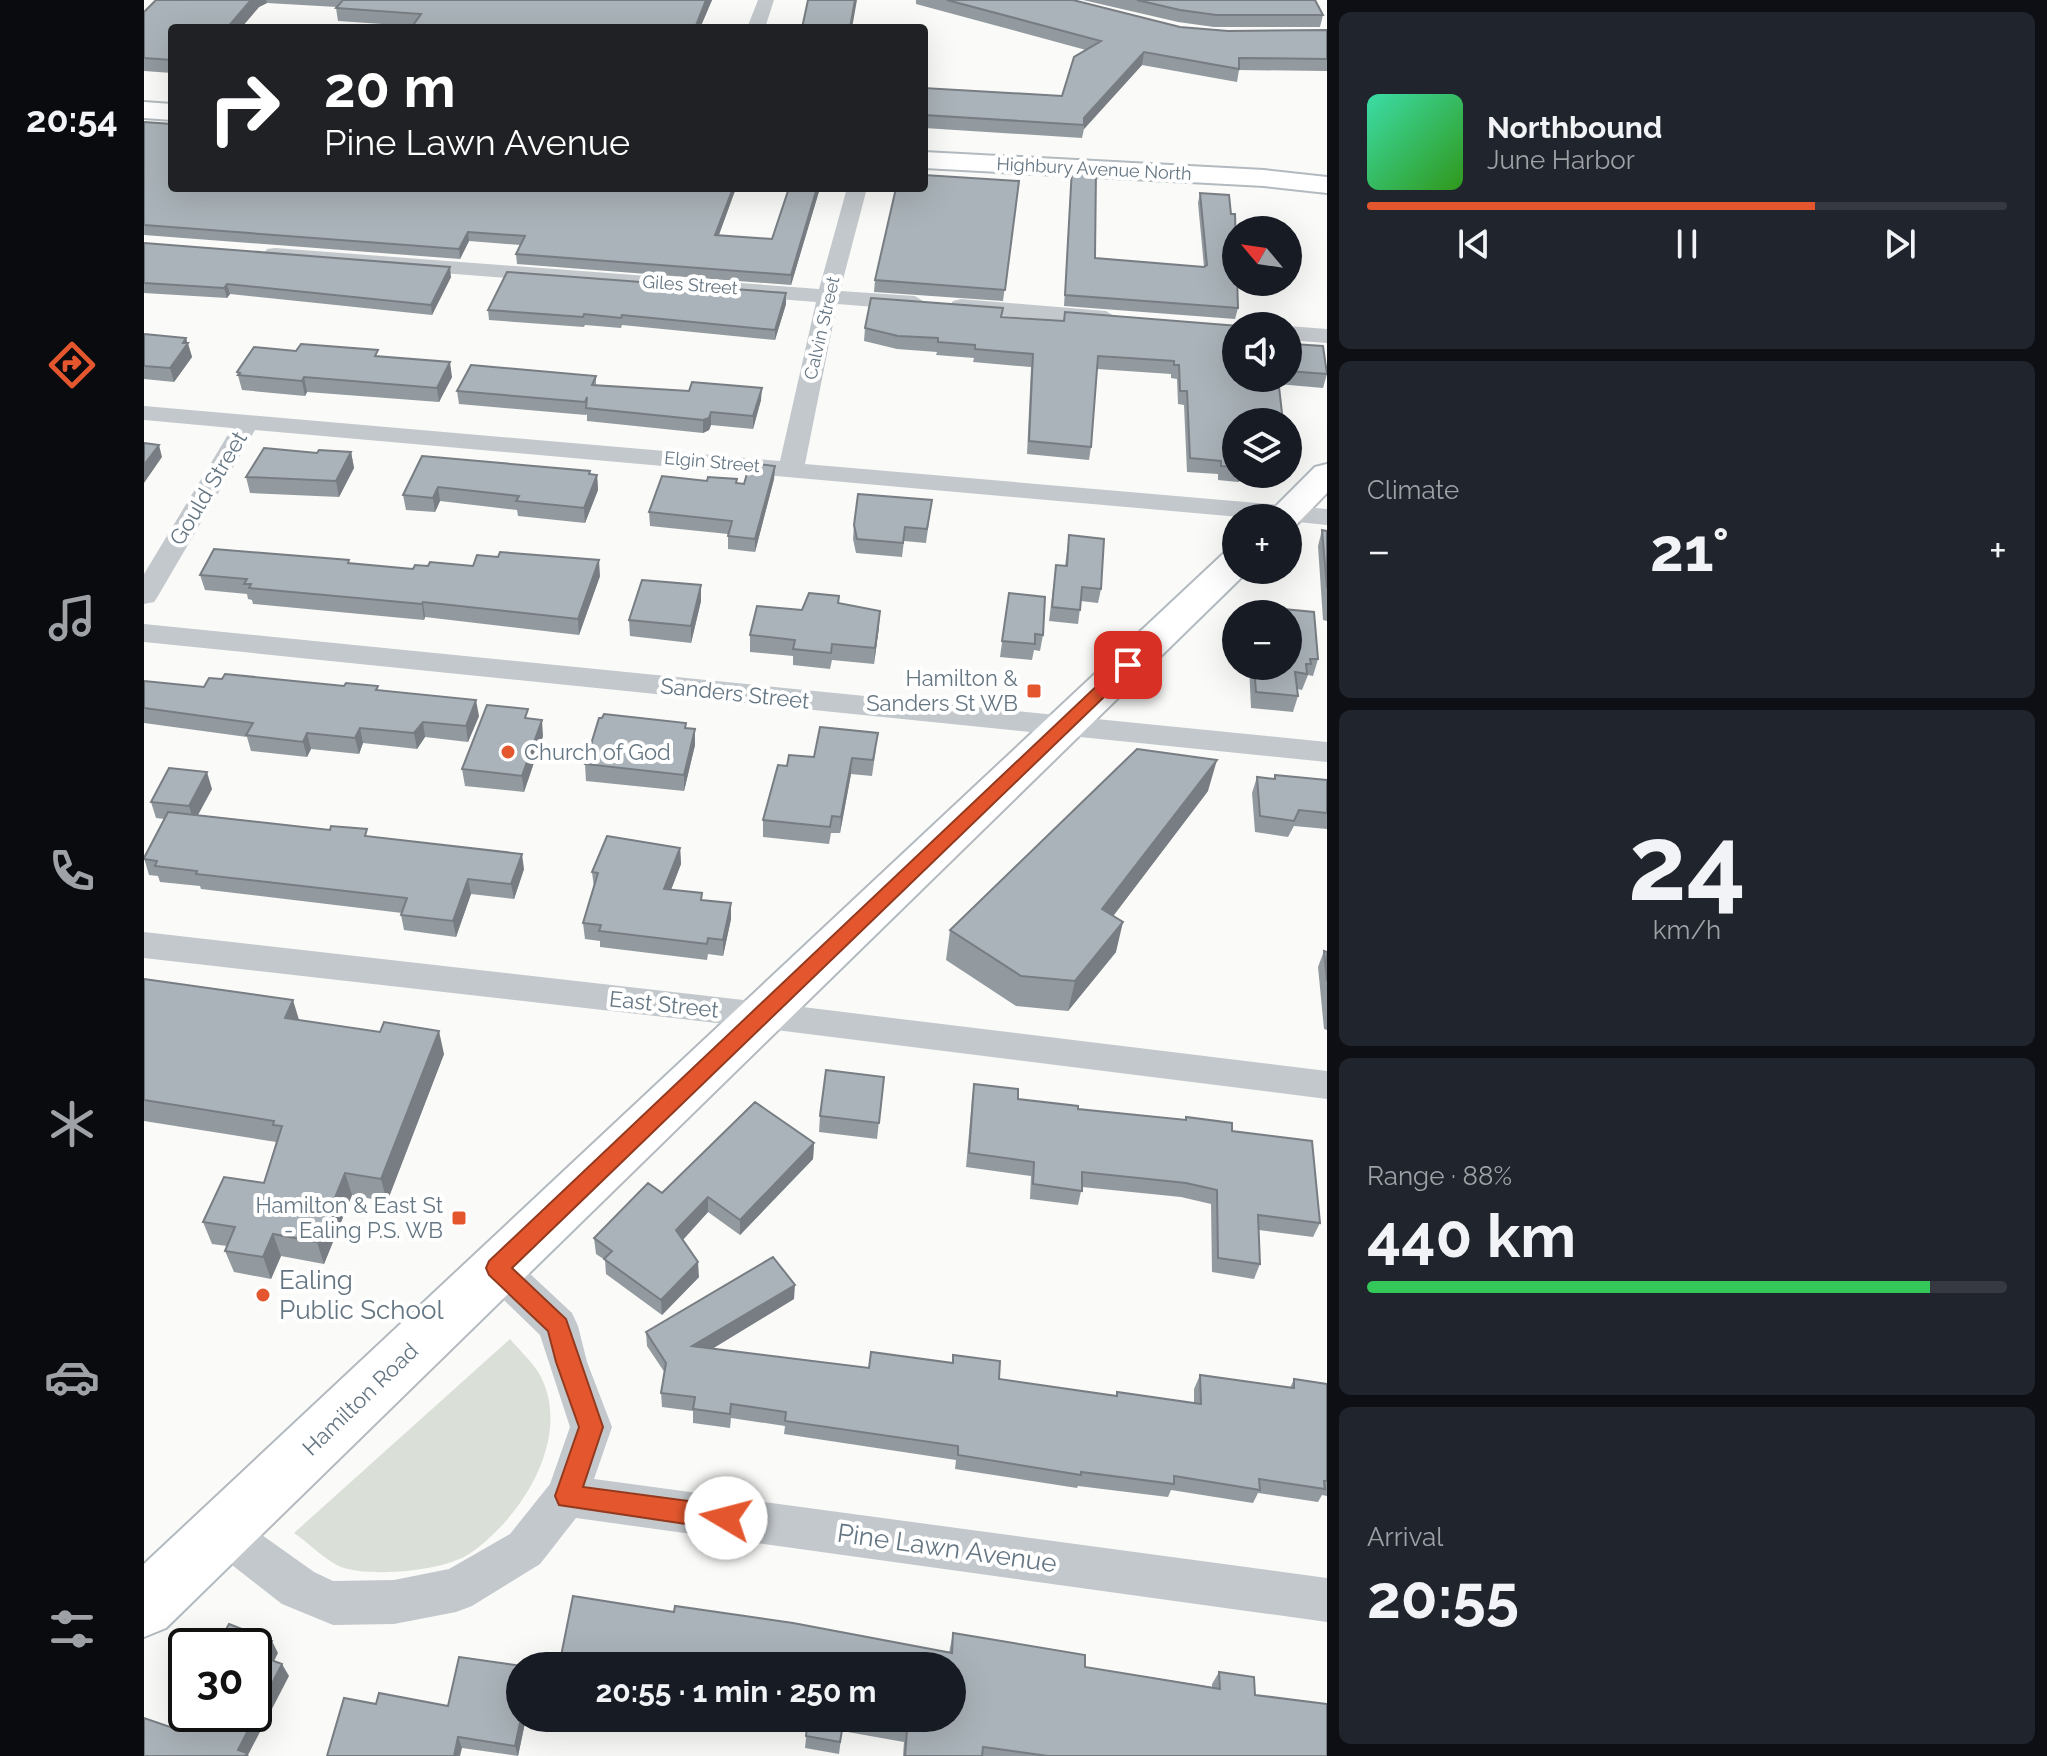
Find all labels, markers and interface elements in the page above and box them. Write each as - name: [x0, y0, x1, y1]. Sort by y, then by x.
- text: 20 m: [324, 54, 456, 120]
- icon: right: [192, 56, 296, 160]
- text: 20:54: [26, 98, 118, 140]
- text: Northbound: [1487, 110, 1662, 145]
- text: Pine Lawn Avenue: [324, 121, 630, 163]
- text: June Harbor: [1487, 145, 1635, 175]
- street label: Highbury Avenue North: [996, 153, 1192, 184]
- north arrow: [1222, 216, 1302, 296]
- map controls: [1222, 216, 1302, 680]
- icon: previous: [1452, 222, 1496, 266]
- icon: pause: [1665, 222, 1709, 266]
- icon: next: [1878, 222, 1922, 266]
- street label: Giles Street: [642, 271, 738, 298]
- street label: Calvin Street: [799, 274, 844, 382]
- button: sound: [1222, 312, 1302, 392]
- icon: directions: [44, 337, 100, 393]
- button: layers: [1222, 408, 1302, 488]
- street label: Gould Street: [164, 426, 252, 550]
- street label: Elgin Street: [663, 447, 761, 476]
- text: Climate: [1367, 475, 1459, 505]
- button: +: [1222, 504, 1302, 584]
- text: 21°: [1650, 515, 1729, 585]
- text: −: [1367, 525, 1391, 576]
- text: +: [1989, 525, 2007, 576]
- icon: music: [44, 590, 100, 646]
- button: −: [1222, 600, 1302, 680]
- pin: [1094, 631, 1162, 699]
- icon: arrive: [1106, 643, 1150, 687]
- place label: Hamilton & Sanders St WB: [866, 665, 1018, 716]
- street label: Sanders Street: [659, 672, 811, 714]
- marker: Hamilton & Sanders St WB: [1025, 682, 1043, 700]
- place label: Church of God: [524, 739, 671, 765]
- marker: Church of God: [499, 743, 517, 761]
- text: 24: [1628, 802, 1746, 924]
- icon: phone: [44, 843, 100, 899]
- text: km/h: [1653, 915, 1721, 945]
- street label: East Street: [608, 985, 721, 1023]
- icon: climate: [44, 1096, 100, 1152]
- text: Range · 88%: [1367, 1161, 1512, 1191]
- place label: Hamilton & East St - Ealing P.S. WB: [255, 1192, 444, 1243]
- text: 440 km: [1367, 1201, 1576, 1271]
- marker: Hamilton & East St - Ealing P.S. WB: [450, 1209, 468, 1227]
- place label: Ealing Public School: [279, 1265, 444, 1325]
- marker: Ealing Public School: [254, 1286, 272, 1304]
- street label: Hamilton Road: [297, 1337, 423, 1461]
- icon: car: [44, 1349, 100, 1405]
- position arrow: [684, 1476, 768, 1560]
- street label: Pine Lawn Avenue: [835, 1518, 1059, 1578]
- text: Arrival: [1367, 1522, 1443, 1552]
- text: 20:55: [1367, 1562, 1519, 1632]
- icon: filters: [44, 1601, 100, 1657]
- speed limit sign: 30: [168, 1628, 272, 1732]
- text: 20:55 · 1 min · 250 m: [595, 1674, 877, 1709]

